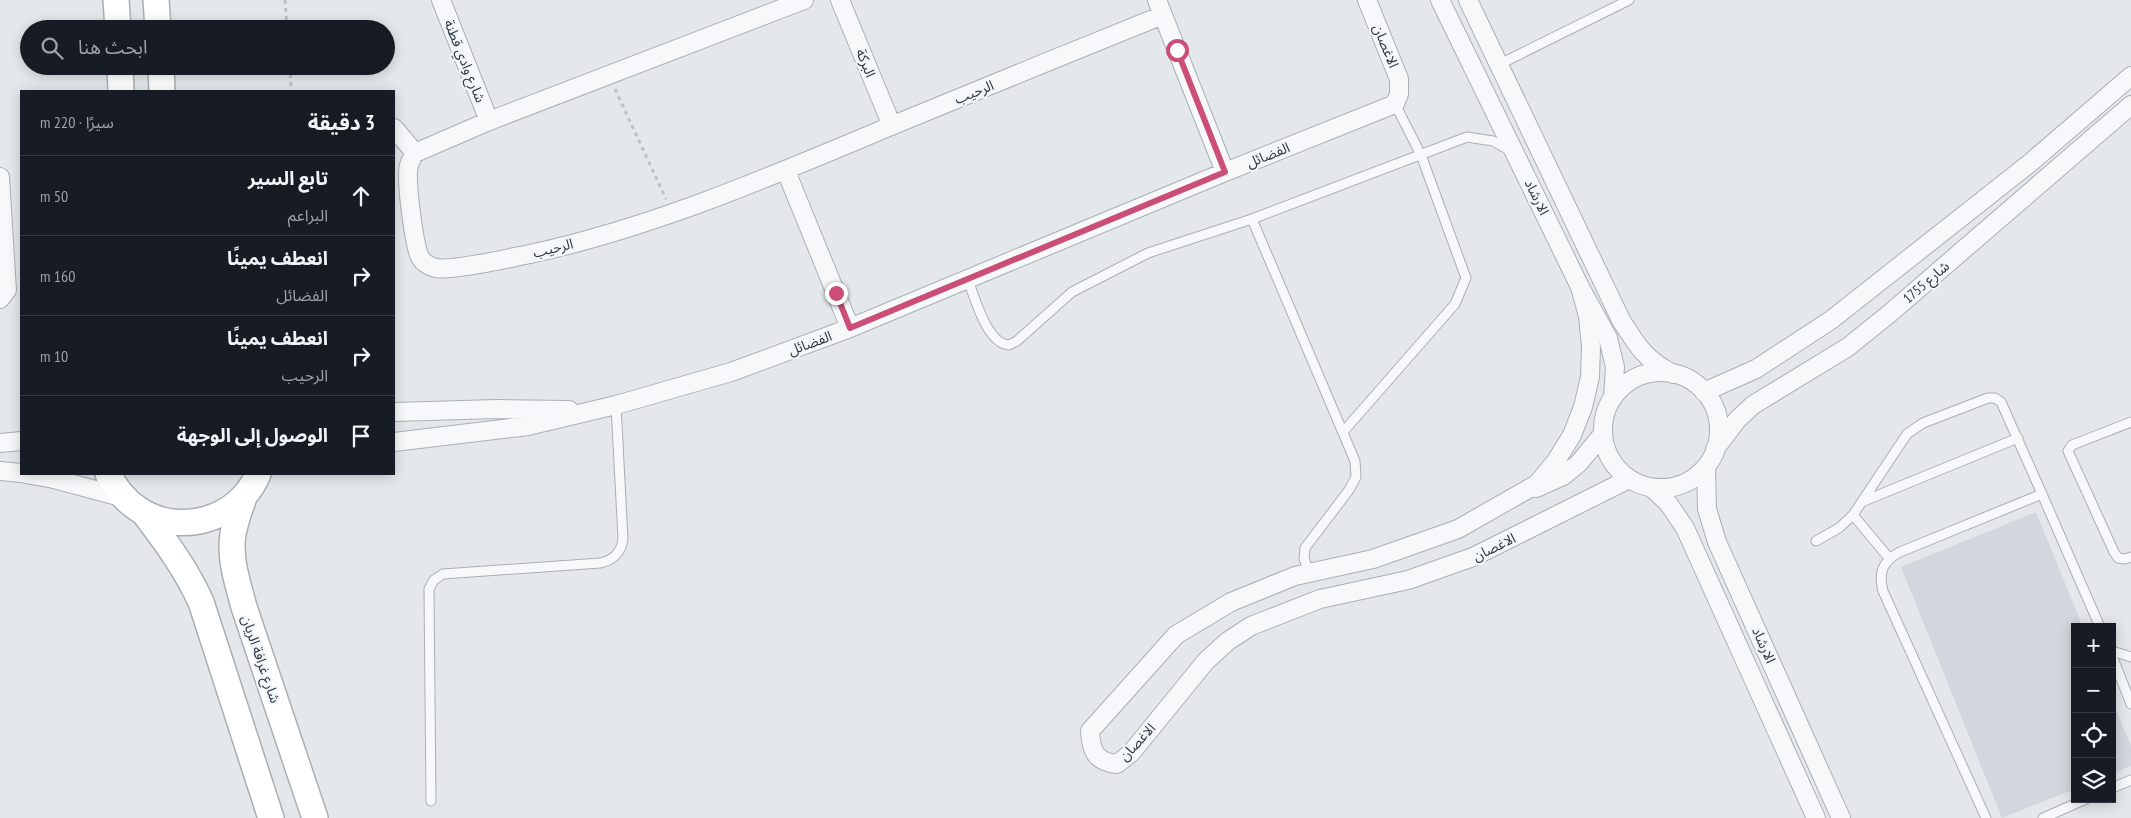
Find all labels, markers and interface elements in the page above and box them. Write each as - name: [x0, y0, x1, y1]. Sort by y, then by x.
- street label: شارع وادي قطنة: [438, 17, 490, 106]
- search box: [20, 20, 395, 75]
- street label: الاغصان: [1369, 22, 1403, 70]
- icon: search: [38, 34, 66, 62]
- text: ابحث هنا: [78, 35, 147, 59]
- route start: [1166, 39, 1189, 62]
- street label: البركة: [852, 46, 880, 80]
- street label: الرحيب: [952, 76, 996, 108]
- text: 3 دقيقة: [308, 109, 375, 136]
- text: سيرًا · 220 m: [40, 112, 114, 132]
- street label: الفضائل: [1244, 138, 1292, 172]
- text: تابع السير: [248, 166, 328, 190]
- street label: الارشاد: [1521, 176, 1553, 218]
- icon: ahead: [347, 182, 375, 210]
- text: 50 m: [40, 186, 68, 206]
- text: البراعم: [288, 205, 328, 225]
- street label: الرحيب: [531, 234, 575, 262]
- text: انعطف يمينًا: [227, 246, 328, 270]
- street label: شارع 1755: [1899, 257, 1954, 308]
- icon: right: [347, 262, 375, 290]
- text: 160 m: [40, 266, 75, 286]
- route end: [825, 282, 848, 305]
- text: الفضائل: [276, 285, 328, 305]
- text: انعطف يمينًا: [227, 326, 328, 350]
- street label: الفضائل: [786, 327, 834, 359]
- icon: right: [347, 342, 375, 370]
- text: 10 m: [40, 346, 68, 366]
- text: الرحيب: [281, 365, 328, 385]
- icon: arrive: [347, 422, 375, 450]
- text: الوصول إلى الوجهة: [177, 423, 328, 447]
- street label: الاغصان: [1470, 529, 1518, 565]
- street label: شارع غرافة الريان: [236, 613, 284, 706]
- map controls: [2071, 623, 2116, 803]
- button: +: [2071, 623, 2116, 668]
- street label: الارشاد: [1748, 624, 1780, 666]
- button: −: [2071, 668, 2116, 713]
- button: locate: [2071, 713, 2116, 758]
- street label: الاغصان: [1115, 719, 1159, 765]
- button: layers: [2071, 758, 2116, 803]

